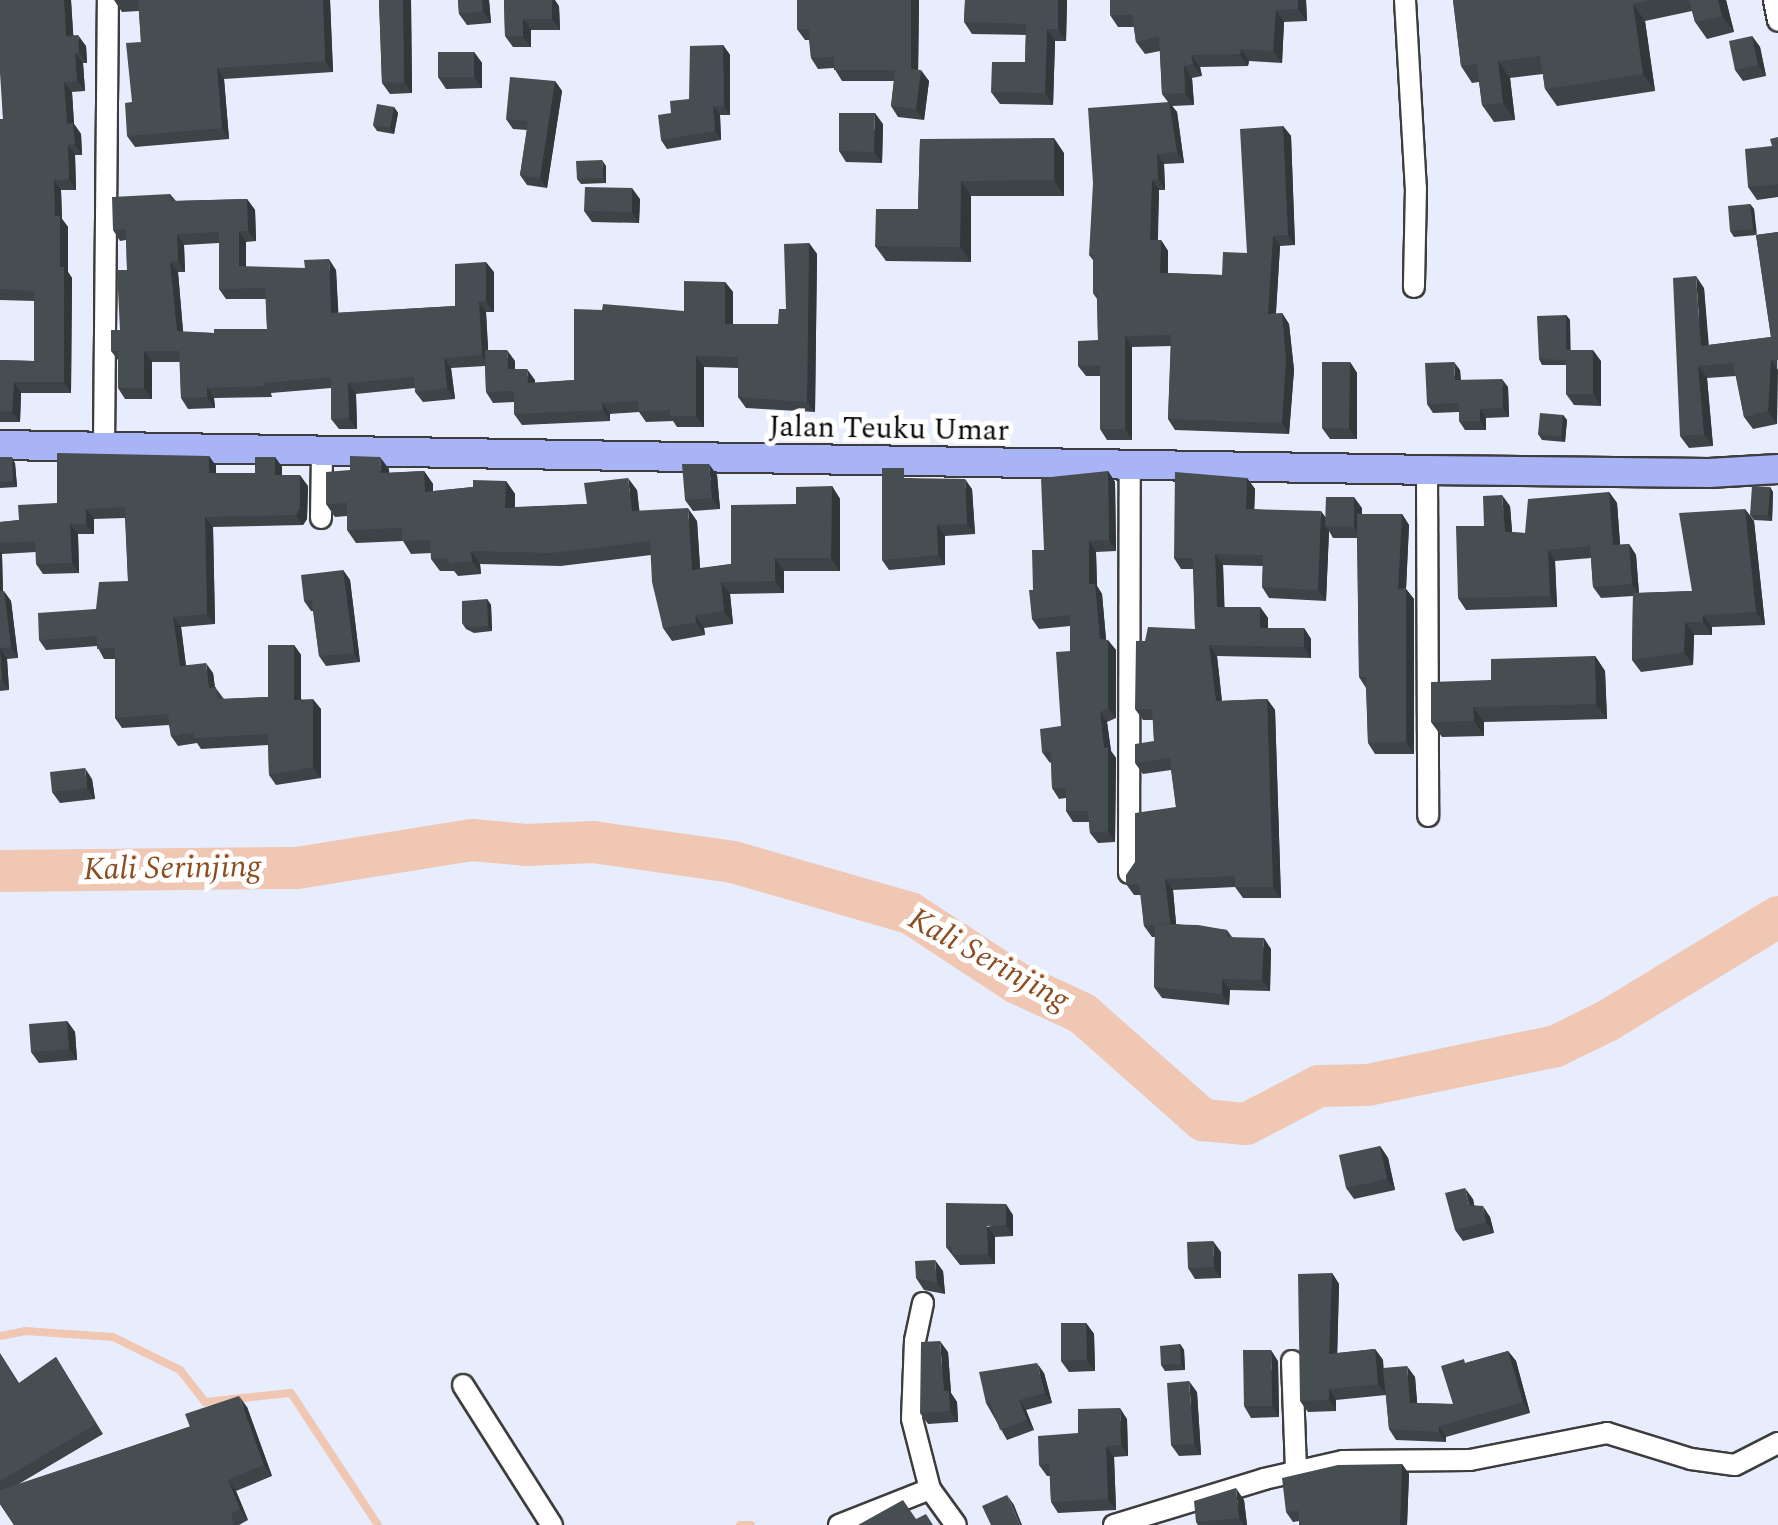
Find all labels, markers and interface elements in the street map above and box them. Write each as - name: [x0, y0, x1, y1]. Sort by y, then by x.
- street label: Jalan Teuku Umar: [768, 409, 1010, 449]
- water label: Kali Serinjing: [83, 848, 261, 890]
- water label: Kali Serinjing: [901, 900, 1075, 1020]

